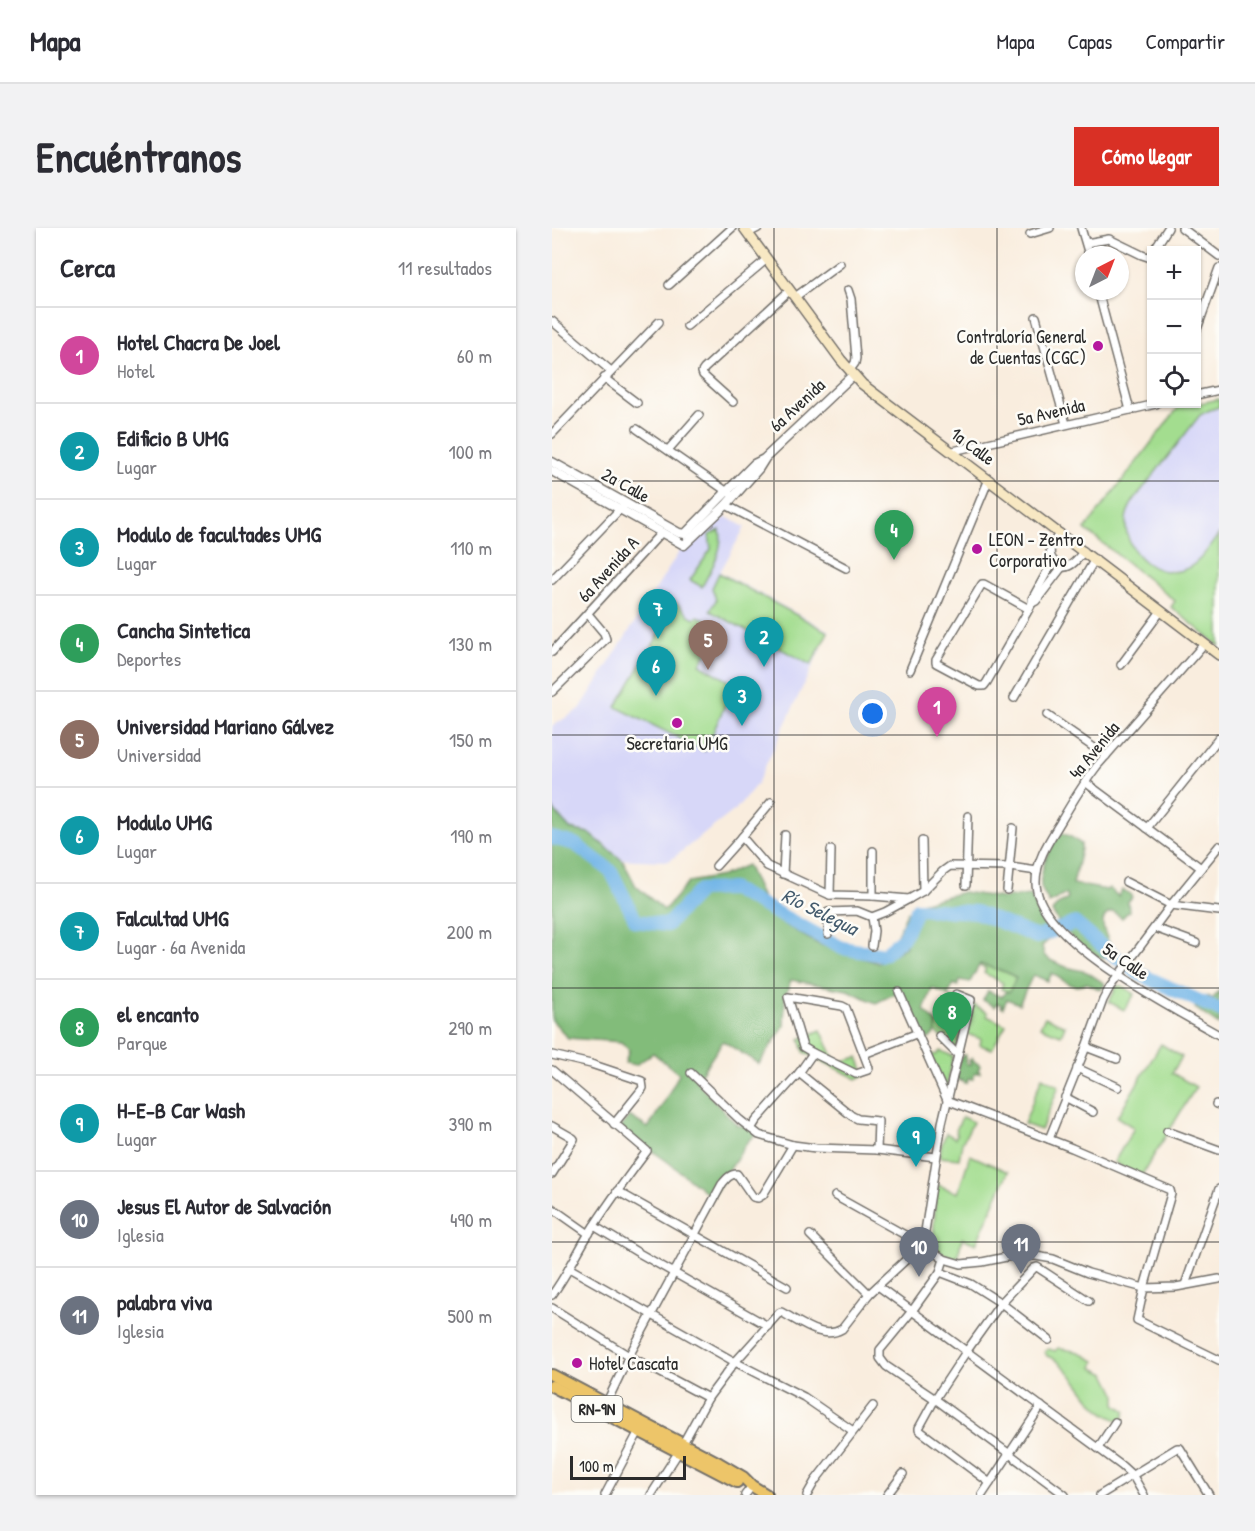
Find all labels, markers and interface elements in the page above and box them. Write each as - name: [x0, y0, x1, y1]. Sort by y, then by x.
- text: Mapa: [30, 22, 81, 60]
- text: Mapa: [996, 27, 1034, 56]
- text: Capas: [1067, 27, 1112, 56]
- text: Compartir: [1145, 27, 1225, 56]
- button: Cómo llegar: [1074, 127, 1219, 186]
- text: Encuéntranos: [36, 128, 242, 185]
- north arrow: [1075, 246, 1129, 300]
- map controls: [1147, 246, 1201, 408]
- button: +: [1147, 246, 1201, 300]
- text: Cerca: [60, 250, 115, 285]
- text: 11 resultados: [398, 254, 492, 281]
- button: −: [1147, 300, 1201, 354]
- place label: Contraloría General de Cuentas (CGC): [956, 324, 1086, 370]
- text: Hotel Chacra De Joel: [117, 327, 280, 357]
- marker: Contraloría General de Cuentas (CGC): [1091, 339, 1105, 353]
- text: 1: [76, 342, 83, 369]
- text: 60 m: [457, 342, 492, 369]
- button: locate: [1147, 354, 1201, 408]
- text: Hotel: [117, 357, 155, 384]
- street label: 6a Avenida: [764, 373, 830, 437]
- street label: 5a Avenida: [1015, 392, 1087, 432]
- street label: 1a Calle: [946, 421, 1000, 471]
- text: Edificio B UMG: [117, 423, 228, 453]
- text: 2: [75, 438, 84, 465]
- text: 100 m: [449, 438, 492, 465]
- text: Lugar: [117, 453, 157, 480]
- street label: 2a Calle: [597, 462, 655, 508]
- pin: 4: [874, 510, 914, 560]
- text: Modulo de facultades UMG: [117, 519, 321, 549]
- place label: LEON - Zentro Corporativo: [989, 527, 1084, 573]
- street label: 6a Avenida A: [572, 530, 644, 607]
- text: 3: [75, 534, 84, 561]
- text: 110 m: [450, 534, 492, 561]
- marker: LEON - Zentro Corporativo: [970, 542, 984, 556]
- text: Lugar: [117, 549, 157, 576]
- pin: 7: [638, 590, 678, 639]
- text: Cancha Sintetica: [117, 615, 250, 645]
- pin: 2: [744, 618, 784, 667]
- pin: 5: [688, 620, 728, 670]
- text: 4: [76, 630, 83, 657]
- text: 130 m: [449, 630, 492, 657]
- text: Deportes: [117, 645, 181, 672]
- pin: 6: [636, 646, 676, 696]
- pin: 3: [722, 676, 762, 726]
- pin: 1: [918, 688, 956, 737]
- your location: [858, 699, 887, 728]
- text: Universidad Mariano Gálvez: [117, 711, 334, 741]
- marker: Secretaria UMG: [670, 716, 684, 730]
- street label: 4a Avenida: [1063, 716, 1125, 784]
- text: 5: [75, 726, 84, 753]
- text: 150 m: [449, 726, 492, 753]
- place label: Secretaria UMG: [626, 731, 728, 756]
- text: Universidad: [117, 741, 201, 768]
- text: Modulo UMG: [117, 807, 212, 837]
- text: 6: [76, 822, 83, 849]
- text: 190 m: [450, 822, 492, 849]
- text: Lugar: [117, 837, 157, 864]
- water label: Río Selegua: [777, 881, 864, 943]
- text: Falcultad UMG: [117, 903, 229, 933]
- text: 7: [75, 918, 84, 945]
- text: 200 m: [447, 918, 492, 945]
- text: Lugar · 6a Avenida: [117, 933, 245, 960]
- street label: 5a Calle: [1098, 936, 1154, 986]
- pin: 8: [932, 992, 972, 1042]
- text: el encanto: [117, 999, 199, 1029]
- text: 8: [75, 1014, 84, 1041]
- text: 290 m: [448, 1014, 492, 1041]
- text: Parque: [117, 1029, 167, 1056]
- text: H-E-B Car Wash: [117, 1095, 245, 1125]
- text: 9: [76, 1110, 83, 1137]
- text: 390 m: [449, 1110, 492, 1137]
- pin: 9: [896, 1118, 936, 1167]
- text: Lugar: [117, 1125, 157, 1152]
- text: Jesus El Autor de Salvación: [117, 1191, 332, 1221]
- text: 10: [71, 1206, 88, 1233]
- text: 490 m: [450, 1206, 492, 1233]
- text: Iglesia: [117, 1221, 164, 1248]
- pin: 11: [1002, 1224, 1040, 1274]
- pin: 10: [900, 1228, 938, 1277]
- text: palabra viva: [117, 1287, 212, 1317]
- text: 11: [72, 1302, 87, 1329]
- text: 500 m: [447, 1302, 492, 1329]
- text: Iglesia: [117, 1317, 164, 1344]
- place label: Hotel Cascata: [589, 1351, 678, 1376]
- marker: Hotel Cascata: [570, 1356, 584, 1370]
- road number: RN-9N: [572, 1396, 622, 1422]
- scale bar: [570, 1453, 686, 1480]
- text: 100 m: [579, 1455, 614, 1477]

